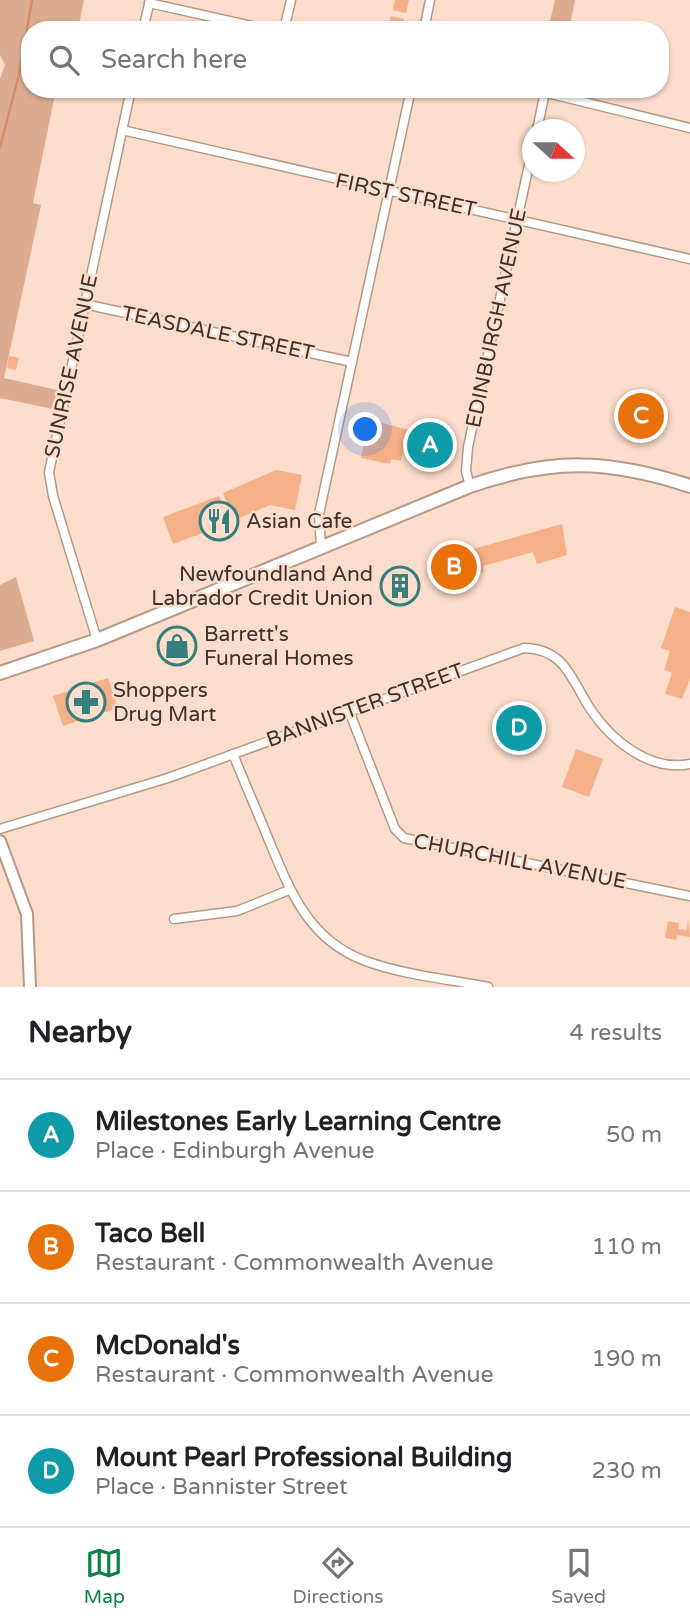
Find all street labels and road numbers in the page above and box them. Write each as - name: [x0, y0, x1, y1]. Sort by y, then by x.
- street label: FIRST STREET: [333, 168, 479, 223]
- street label: EDINBURGH AVENUE: [461, 206, 532, 430]
- street label: SUNRISE AVENUE: [40, 272, 103, 460]
- street label: TEASDALE STREET: [119, 301, 317, 366]
- street label: BANNISTER STREET: [263, 658, 467, 753]
- street label: CHURCHILL AVENUE: [411, 829, 628, 894]

